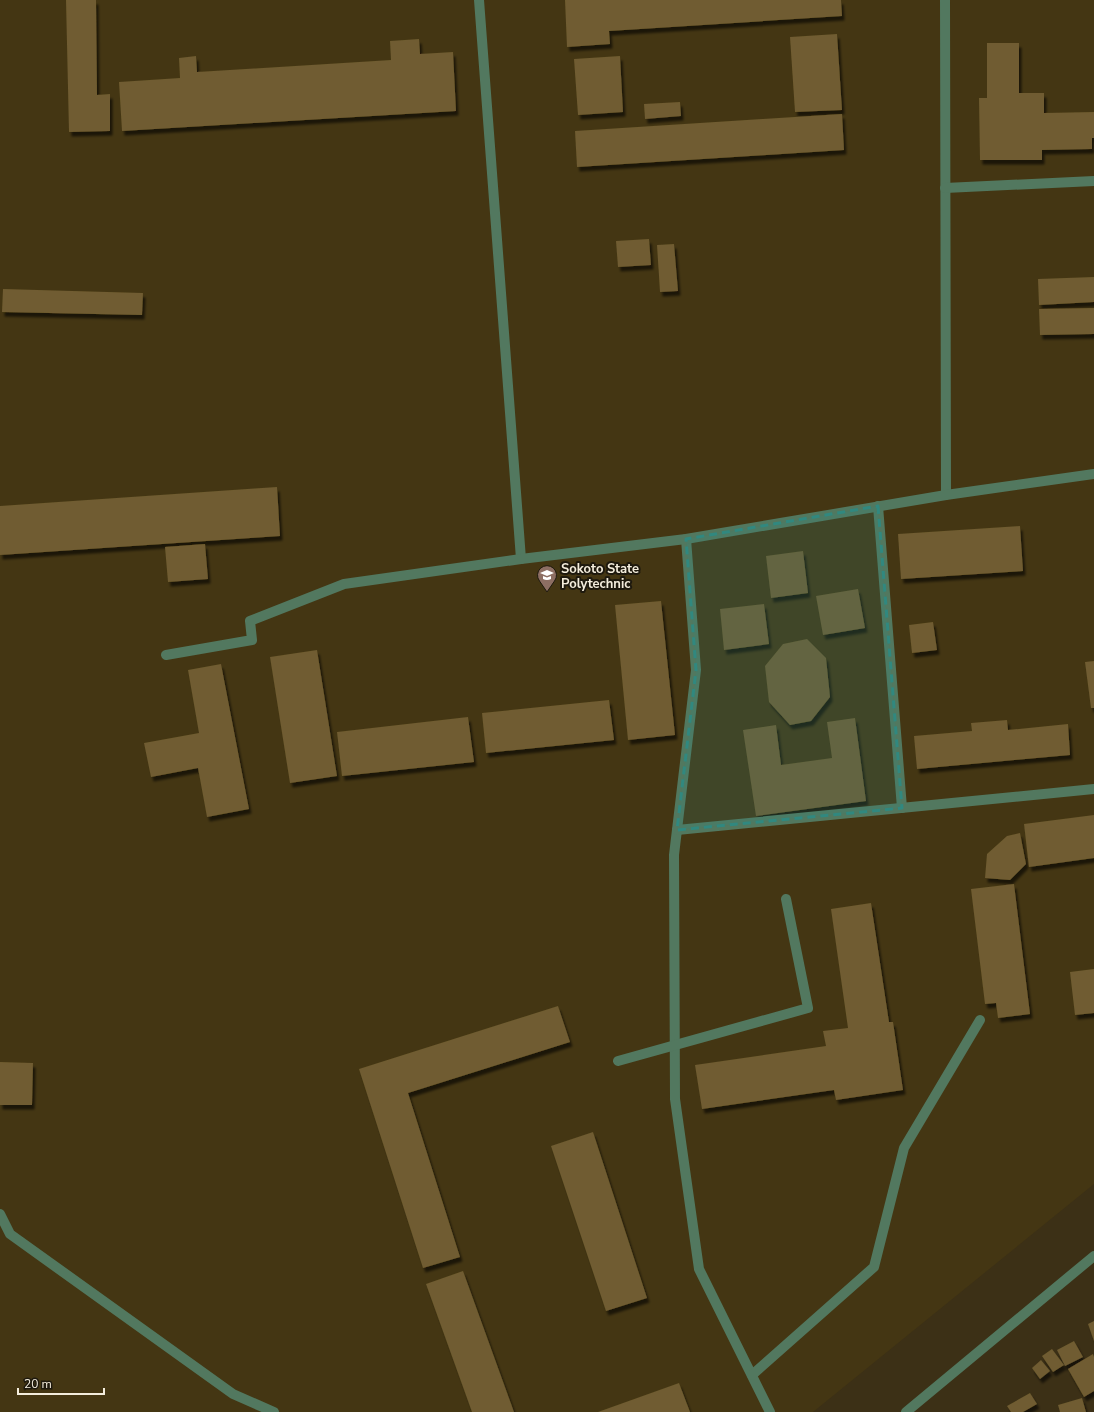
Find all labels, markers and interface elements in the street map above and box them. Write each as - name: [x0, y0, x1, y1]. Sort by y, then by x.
- place label: Sokoto State Polytechnic: [561, 560, 639, 593]
- school or university icon: Sokoto State Polytechnic: [536, 564, 558, 592]
- scale bar: [18, 1370, 104, 1396]
- text: 20 m: [24, 1376, 52, 1392]

